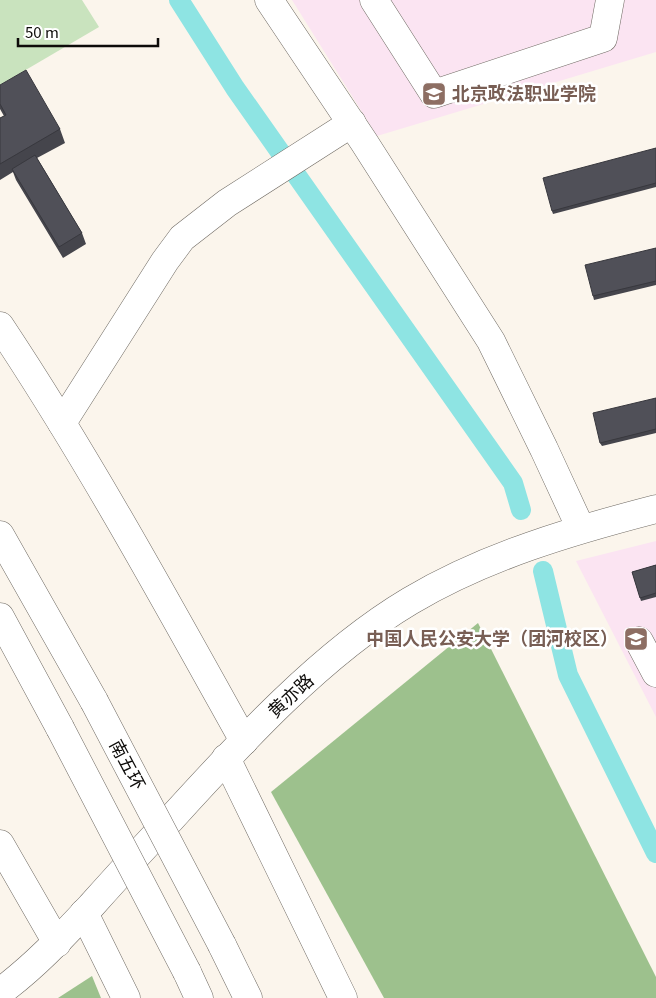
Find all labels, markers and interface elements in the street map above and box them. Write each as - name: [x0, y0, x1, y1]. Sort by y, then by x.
- scale bar: [18, 15, 158, 47]
- text: 50 m: [25, 21, 59, 42]
- place label: 北京政法职业学院: [452, 79, 596, 105]
- school or university icon: 北京政法职业学院: [421, 81, 447, 107]
- place label: 中国人民公安大学（团河校区）: [366, 624, 618, 650]
- school or university icon: 中国人民公安大学（团河校区）: [623, 626, 649, 652]
- street label: 黄亦路: [261, 667, 318, 722]
- street label: 南五环: [105, 734, 153, 794]

